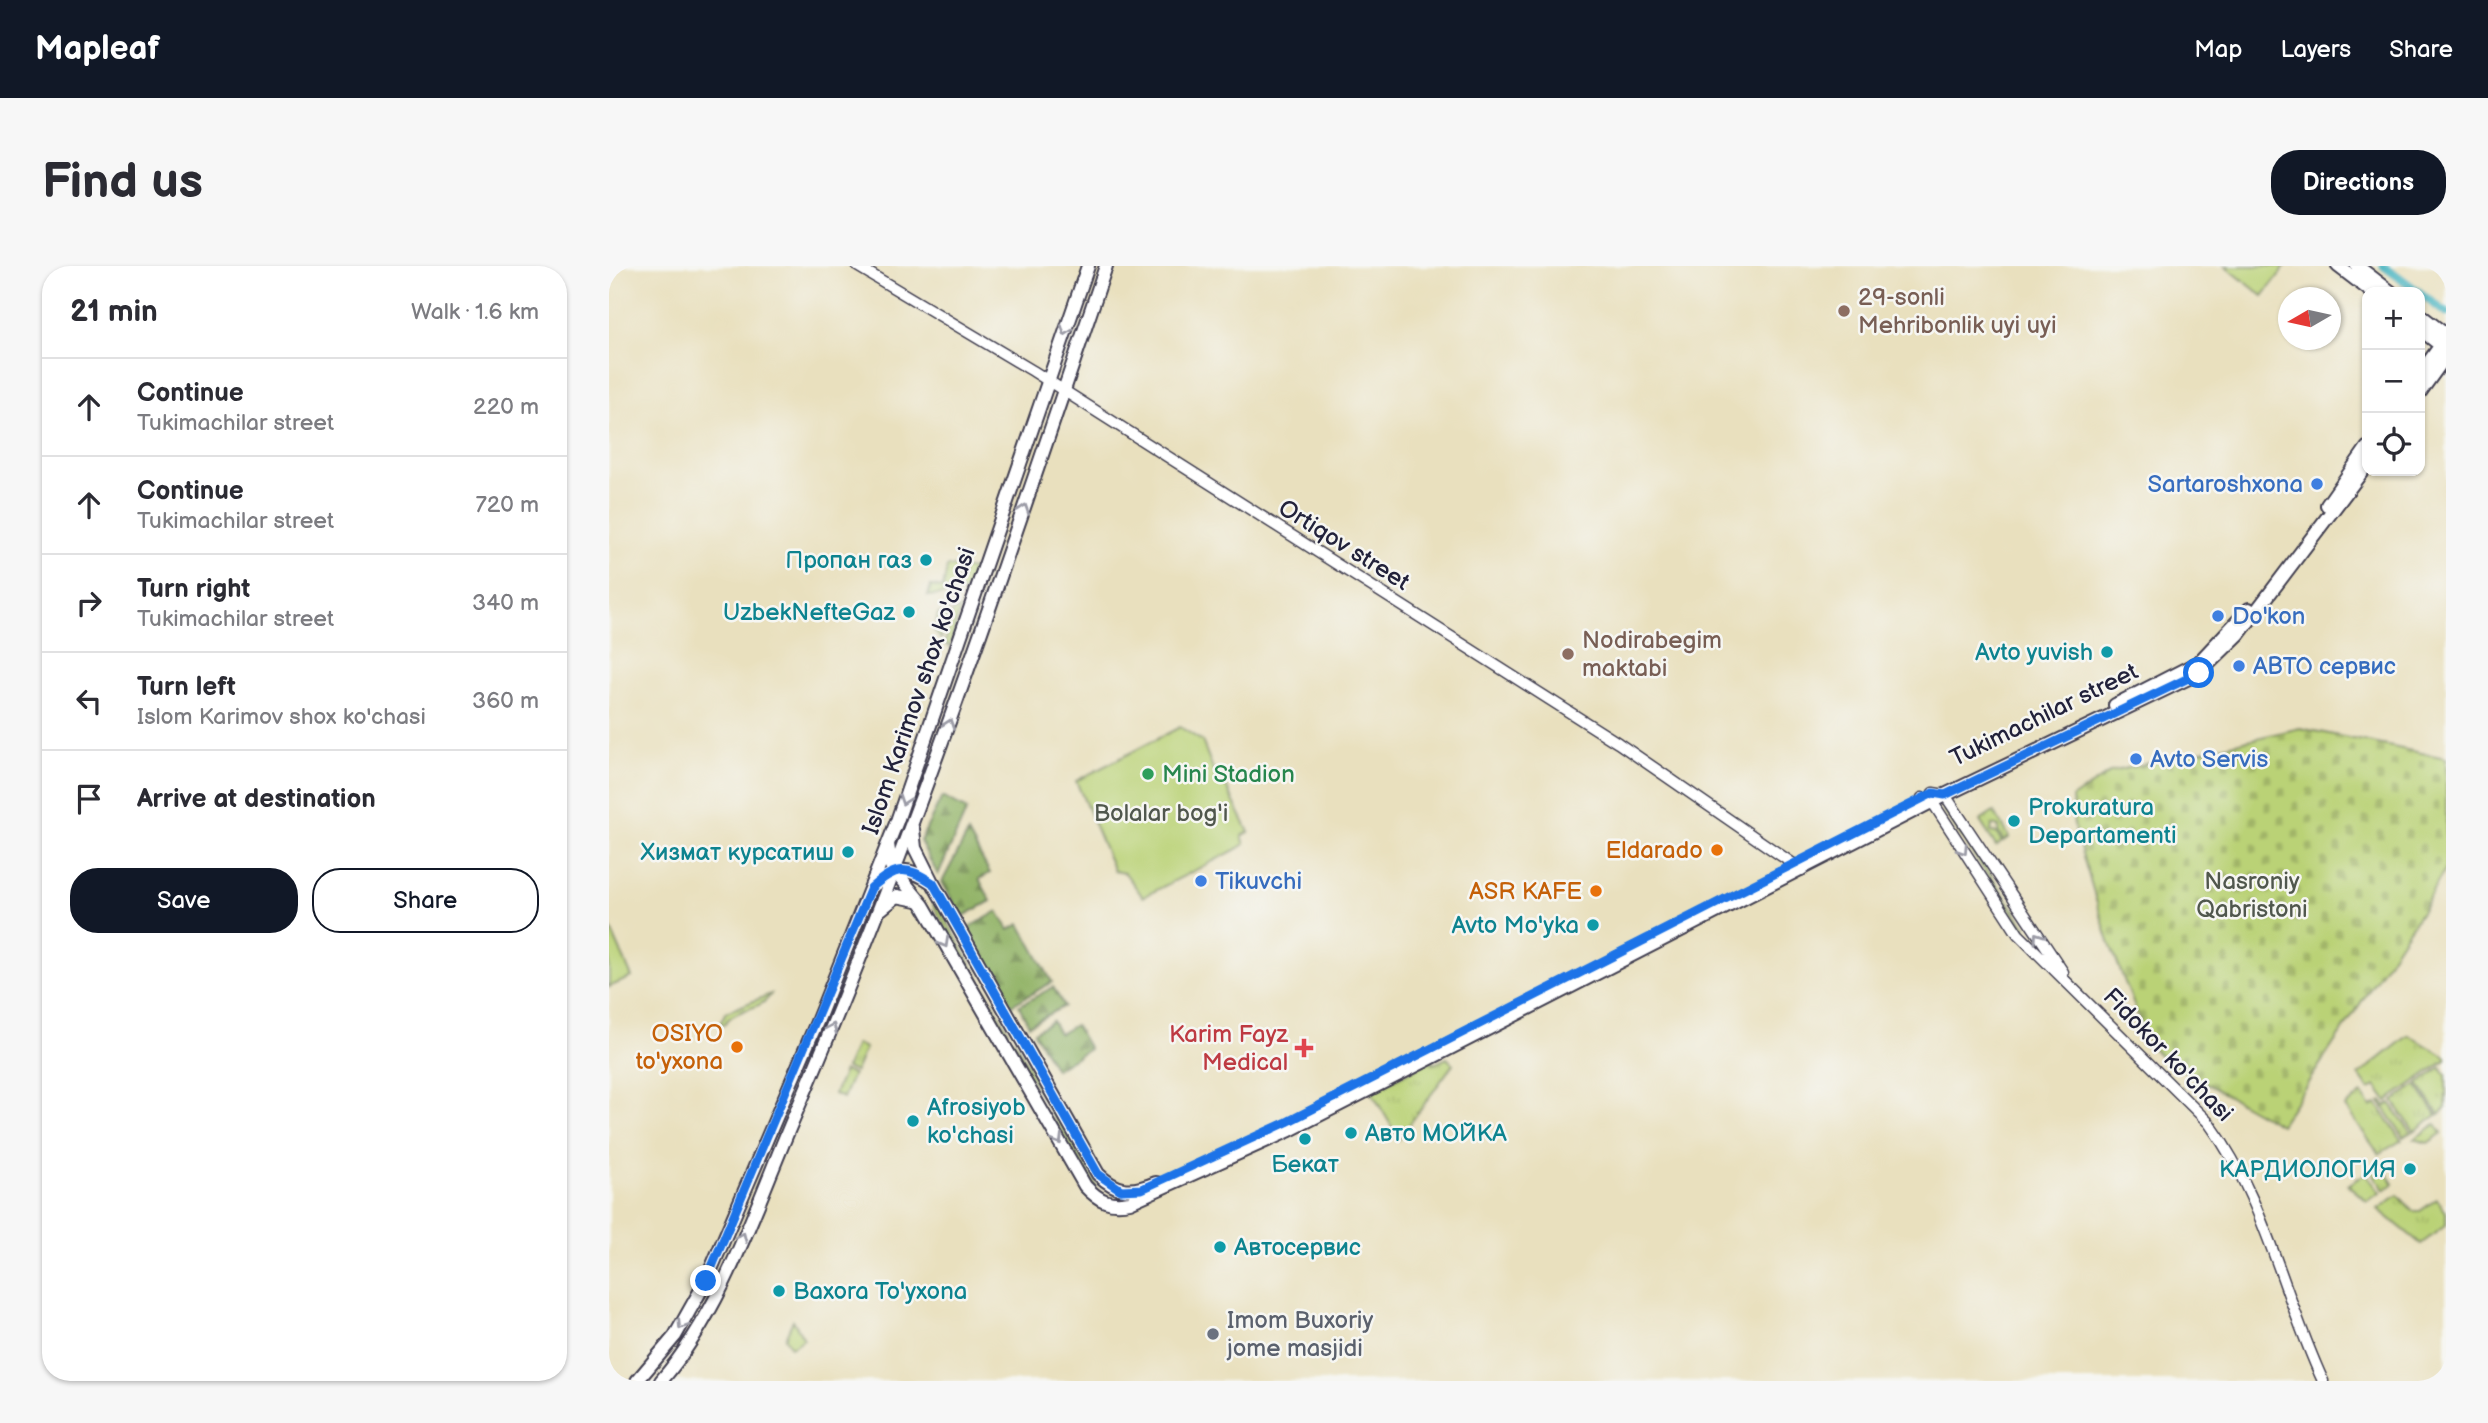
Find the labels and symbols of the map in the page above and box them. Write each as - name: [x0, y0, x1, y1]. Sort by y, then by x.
- place label: 29-sonli Mehribonlik uyi uyi: [1858, 283, 2057, 340]
- north arrow: [2278, 287, 2341, 350]
- marker: 29-sonli Mehribonlik uyi uyi: [1836, 303, 1852, 319]
- one-way arrow: [1060, 324, 1074, 336]
- place label: Sartaroshxona: [2148, 470, 2303, 499]
- marker: Sartaroshxona: [2309, 476, 2325, 492]
- street label: Ortiqov street: [1273, 493, 1415, 597]
- one-way arrow: [1016, 504, 1030, 516]
- street label: Islom Karimov shox ko'chasi: [856, 544, 982, 838]
- place label: Пропан газ: [785, 546, 912, 575]
- marker: Пропан газ: [918, 552, 934, 568]
- place label: UzbekNefteGaz: [723, 598, 896, 627]
- place label: Do'kon: [2232, 602, 2305, 631]
- marker: UzbekNefteGaz: [901, 604, 917, 620]
- marker: Do'kon: [2210, 608, 2226, 624]
- place label: Nodirabegim maktabi: [1582, 626, 1722, 683]
- place label: Avto yuvish: [1975, 638, 2093, 667]
- marker: Avto yuvish: [2099, 644, 2115, 660]
- marker: Nodirabegim maktabi: [1560, 646, 1576, 662]
- place label: АВТО сервис: [2252, 652, 2396, 681]
- street label: Tukimachilar street: [1945, 657, 2143, 773]
- route start: [2183, 657, 2214, 688]
- marker: АВТО сервис: [2231, 658, 2247, 674]
- one-way arrow: [941, 719, 955, 731]
- place label: Avto Servis: [2150, 745, 2268, 774]
- marker: Avto Servis: [2128, 751, 2144, 767]
- place label: Mini Stadion: [1162, 760, 1295, 789]
- marker: Mini Stadion: [1140, 766, 1156, 782]
- place label: Prokuratura Departamenti: [2028, 793, 2177, 850]
- one-way arrow: [898, 794, 912, 806]
- park label: Bolalar bog'i: [1094, 799, 1228, 828]
- marker: Prokuratura Departamenti: [2006, 813, 2022, 829]
- place label: Eldarado: [1606, 836, 1703, 865]
- place label: Хизмат курсатиш: [641, 838, 834, 867]
- marker: Eldarado: [1709, 842, 1725, 858]
- one-way arrow: [1955, 843, 1968, 856]
- marker: Хизмат курсатиш: [840, 844, 856, 860]
- place label: Tikuvchi: [1215, 867, 1302, 896]
- park label: Nasroniy Qabristoni: [2196, 867, 2308, 924]
- marker: Tikuvchi: [1193, 873, 1209, 889]
- place label: ASR KAFE: [1469, 877, 1582, 906]
- marker: ASR KAFE: [1588, 883, 1604, 899]
- place label: Avto Mo'yka: [1452, 911, 1579, 940]
- marker: Avto Mo'yka: [1585, 917, 1601, 933]
- one-way arrow: [2033, 931, 2046, 944]
- one-way arrow: [936, 936, 949, 949]
- street label: Fidokor ko'chasi: [2097, 982, 2239, 1128]
- place label: OSIYO to'yxona: [636, 1019, 723, 1076]
- place label: Karim Fayz Medical: [1169, 1020, 1289, 1077]
- one-way arrow: [824, 1023, 838, 1035]
- marker: Karim Fayz Medical: [1294, 1038, 1314, 1058]
- marker: OSIYO to'yxona: [729, 1039, 745, 1055]
- place label: Afrosiyob ko'chasi: [927, 1093, 1026, 1150]
- marker: Afrosiyob ko'chasi: [905, 1113, 921, 1129]
- place label: Авто МОЙКА: [1364, 1119, 1507, 1148]
- marker: Авто МОЙКА: [1343, 1125, 1359, 1141]
- marker: Бекат: [1297, 1131, 1313, 1147]
- one-way arrow: [1050, 1133, 1063, 1146]
- place label: Бекат: [1271, 1150, 1339, 1179]
- place label: КАРДИОЛОГИЯ: [2219, 1155, 2396, 1184]
- marker: КАРДИОЛОГИЯ: [2402, 1161, 2418, 1177]
- one-way arrow: [734, 1232, 748, 1244]
- place label: Автосервис: [1233, 1233, 1361, 1262]
- marker: Автосервис: [1212, 1239, 1228, 1255]
- route end: [690, 1265, 721, 1296]
- place label: Baxora To'yxona: [793, 1277, 967, 1306]
- marker: Baxora To'yxona: [771, 1283, 787, 1299]
- place label: Imom Buxoriy jome masjidi: [1226, 1306, 1373, 1363]
- one-way arrow: [677, 1318, 690, 1331]
- marker: Imom Buxoriy jome masjidi: [1205, 1326, 1221, 1342]

